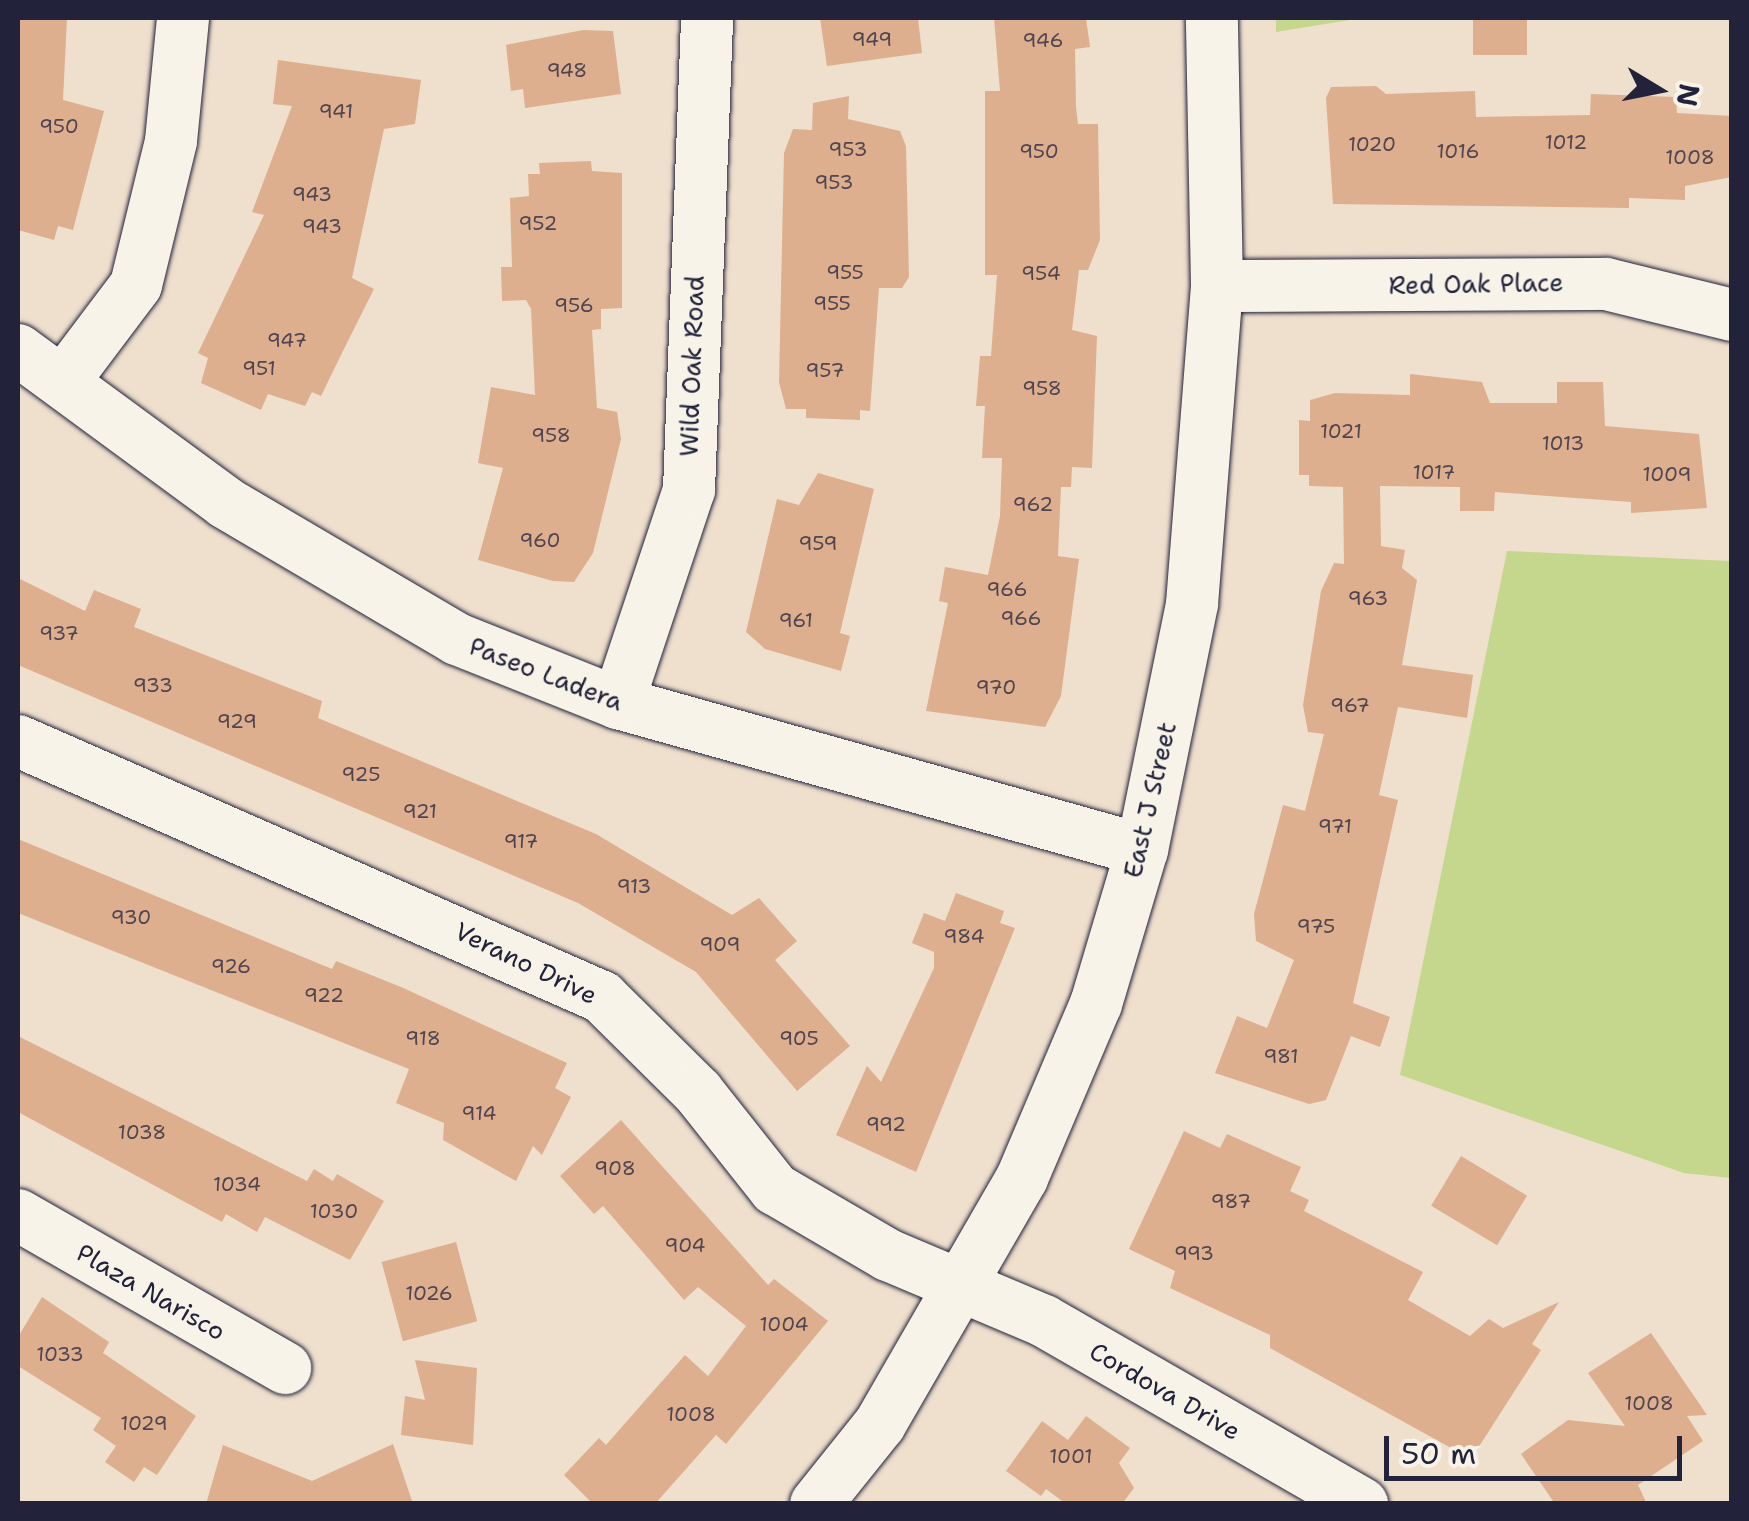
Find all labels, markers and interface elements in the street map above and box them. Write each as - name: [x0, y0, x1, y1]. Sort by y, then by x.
- house number: 949: [852, 27, 892, 51]
- house number: 946: [1023, 28, 1063, 52]
- north arrow: [1609, 40, 1709, 140]
- house number: 948: [547, 58, 587, 82]
- text: N: [1668, 81, 1709, 109]
- house number: 941: [319, 99, 353, 123]
- house number: 950: [39, 114, 79, 138]
- house number: 1012: [1545, 130, 1587, 154]
- house number: 1020: [1348, 132, 1396, 156]
- house number: 953: [828, 137, 868, 161]
- house number: 950: [1019, 139, 1059, 163]
- house number: 1016: [1437, 139, 1479, 163]
- house number: 1008: [1665, 145, 1715, 169]
- house number: 953: [814, 170, 854, 194]
- house number: 943: [292, 182, 332, 206]
- house number: 952: [519, 211, 557, 235]
- house number: 943: [302, 214, 342, 238]
- house number: 955: [826, 260, 864, 284]
- house number: 954: [1021, 261, 1061, 285]
- street label: Red Oak Place: [1388, 267, 1564, 301]
- street label: Wild Oak Road: [674, 275, 710, 457]
- house number: 955: [813, 291, 851, 315]
- house number: 956: [554, 293, 594, 317]
- house number: 947: [267, 328, 307, 352]
- house number: 951: [242, 356, 276, 380]
- house number: 957: [806, 358, 844, 382]
- house number: 958: [1022, 376, 1062, 400]
- house number: 1021: [1320, 419, 1362, 443]
- house number: 958: [531, 423, 571, 447]
- house number: 1013: [1542, 431, 1584, 455]
- house number: 1017: [1413, 460, 1455, 484]
- house number: 1009: [1642, 462, 1692, 486]
- house number: 962: [1013, 492, 1053, 516]
- house number: 960: [519, 528, 561, 552]
- house number: 959: [799, 531, 837, 555]
- house number: 966: [986, 577, 1028, 601]
- house number: 963: [1348, 586, 1388, 610]
- house number: 966: [1000, 606, 1042, 630]
- house number: 961: [779, 608, 813, 632]
- house number: 937: [39, 621, 79, 645]
- street label: Paseo Ladera: [465, 631, 627, 717]
- house number: 933: [133, 673, 173, 697]
- house number: 970: [976, 675, 1016, 699]
- house number: 967: [1330, 693, 1370, 717]
- house number: 929: [217, 709, 257, 733]
- street label: East J Street: [1118, 719, 1182, 881]
- house number: 925: [342, 762, 380, 786]
- house number: 921: [403, 799, 437, 823]
- house number: 971: [1318, 814, 1352, 838]
- house number: 917: [504, 829, 538, 853]
- house number: 913: [617, 874, 651, 898]
- house number: 930: [111, 905, 151, 929]
- house number: 975: [1297, 914, 1335, 938]
- street label: Verano Drive: [450, 916, 602, 1010]
- house number: 984: [944, 924, 984, 948]
- house number: 909: [699, 932, 741, 956]
- house number: 926: [211, 954, 251, 978]
- house number: 922: [304, 983, 344, 1007]
- house number: 918: [405, 1026, 441, 1050]
- house number: 905: [779, 1026, 819, 1050]
- house number: 981: [1263, 1044, 1299, 1068]
- house number: 914: [462, 1101, 496, 1125]
- house number: 992: [866, 1112, 906, 1136]
- house number: 1038: [118, 1120, 166, 1144]
- house number: 908: [594, 1156, 636, 1180]
- house number: 1034: [213, 1172, 261, 1196]
- house number: 987: [1211, 1189, 1251, 1213]
- house number: 1030: [310, 1199, 358, 1223]
- house number: 904: [664, 1233, 706, 1257]
- street label: Plaza Narisco: [71, 1237, 231, 1347]
- house number: 993: [1174, 1241, 1214, 1265]
- house number: 1026: [405, 1281, 453, 1305]
- house number: 1004: [759, 1312, 809, 1336]
- street label: Cordova Drive: [1084, 1336, 1246, 1446]
- house number: 1033: [36, 1342, 84, 1366]
- house number: 1008: [1624, 1391, 1674, 1415]
- house number: 1008: [666, 1402, 716, 1426]
- house number: 1029: [120, 1411, 168, 1435]
- scale bar: [1389, 1416, 1686, 1478]
- text: 50 m: [1401, 1433, 1476, 1474]
- house number: 1001: [1049, 1444, 1093, 1468]

